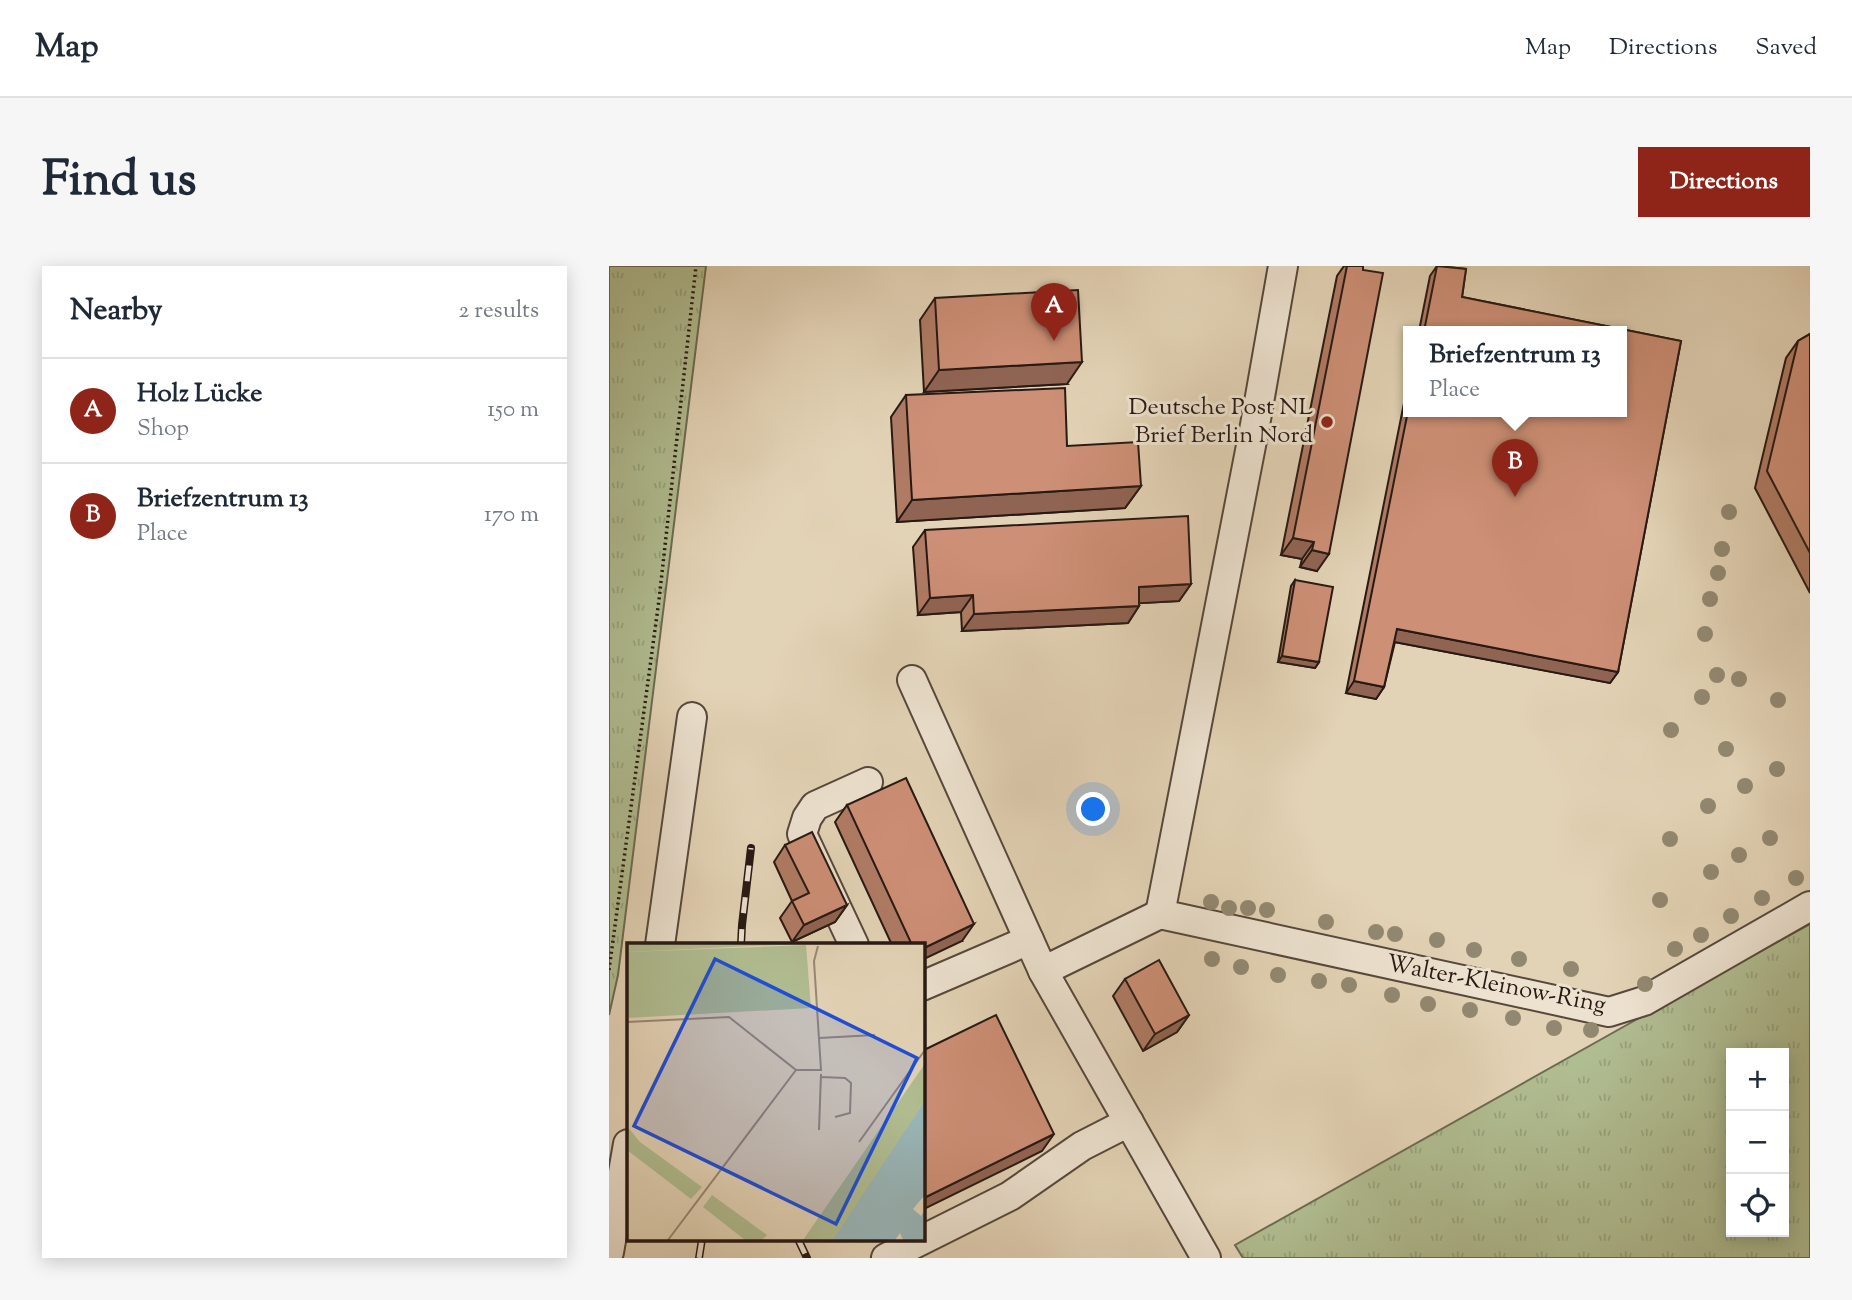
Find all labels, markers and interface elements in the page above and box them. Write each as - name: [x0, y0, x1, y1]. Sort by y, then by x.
- text: Map: [35, 24, 99, 72]
- text: Map: [1525, 31, 1571, 65]
- text: Directions: [1609, 31, 1717, 65]
- text: Saved: [1755, 31, 1817, 65]
- text: Find us: [42, 147, 196, 217]
- button: Directions: [1638, 147, 1810, 217]
- pin: A: [1031, 283, 1077, 341]
- text: Nearby: [70, 290, 162, 333]
- text: 2 results: [459, 295, 539, 328]
- popup: [1403, 326, 1627, 417]
- text: Briefzentrum 13: [1429, 337, 1601, 374]
- text: Place: [1429, 374, 1480, 407]
- text: Holz Lücke: [137, 376, 262, 413]
- place label: Deutsche Post NL Brief Berlin Nord: [1128, 391, 1313, 453]
- text: A: [84, 394, 102, 427]
- text: 150 m: [487, 394, 539, 427]
- text: Shop: [137, 413, 189, 446]
- marker: Deutsche Post NL Brief Berlin Nord: [1319, 414, 1335, 430]
- pin: B: [1492, 439, 1538, 497]
- text: Briefzentrum 13: [137, 481, 309, 518]
- text: B: [86, 499, 100, 532]
- text: 170 m: [484, 499, 539, 532]
- text: Place: [137, 518, 188, 551]
- your location: [1076, 792, 1110, 826]
- inset map: [627, 943, 924, 1240]
- street label: Walter-Kleinow-Ring: [1383, 947, 1609, 1023]
- map controls: [1726, 1048, 1789, 1237]
- button: +: [1726, 1048, 1789, 1111]
- button: −: [1726, 1111, 1789, 1174]
- button: locate: [1726, 1174, 1789, 1237]

